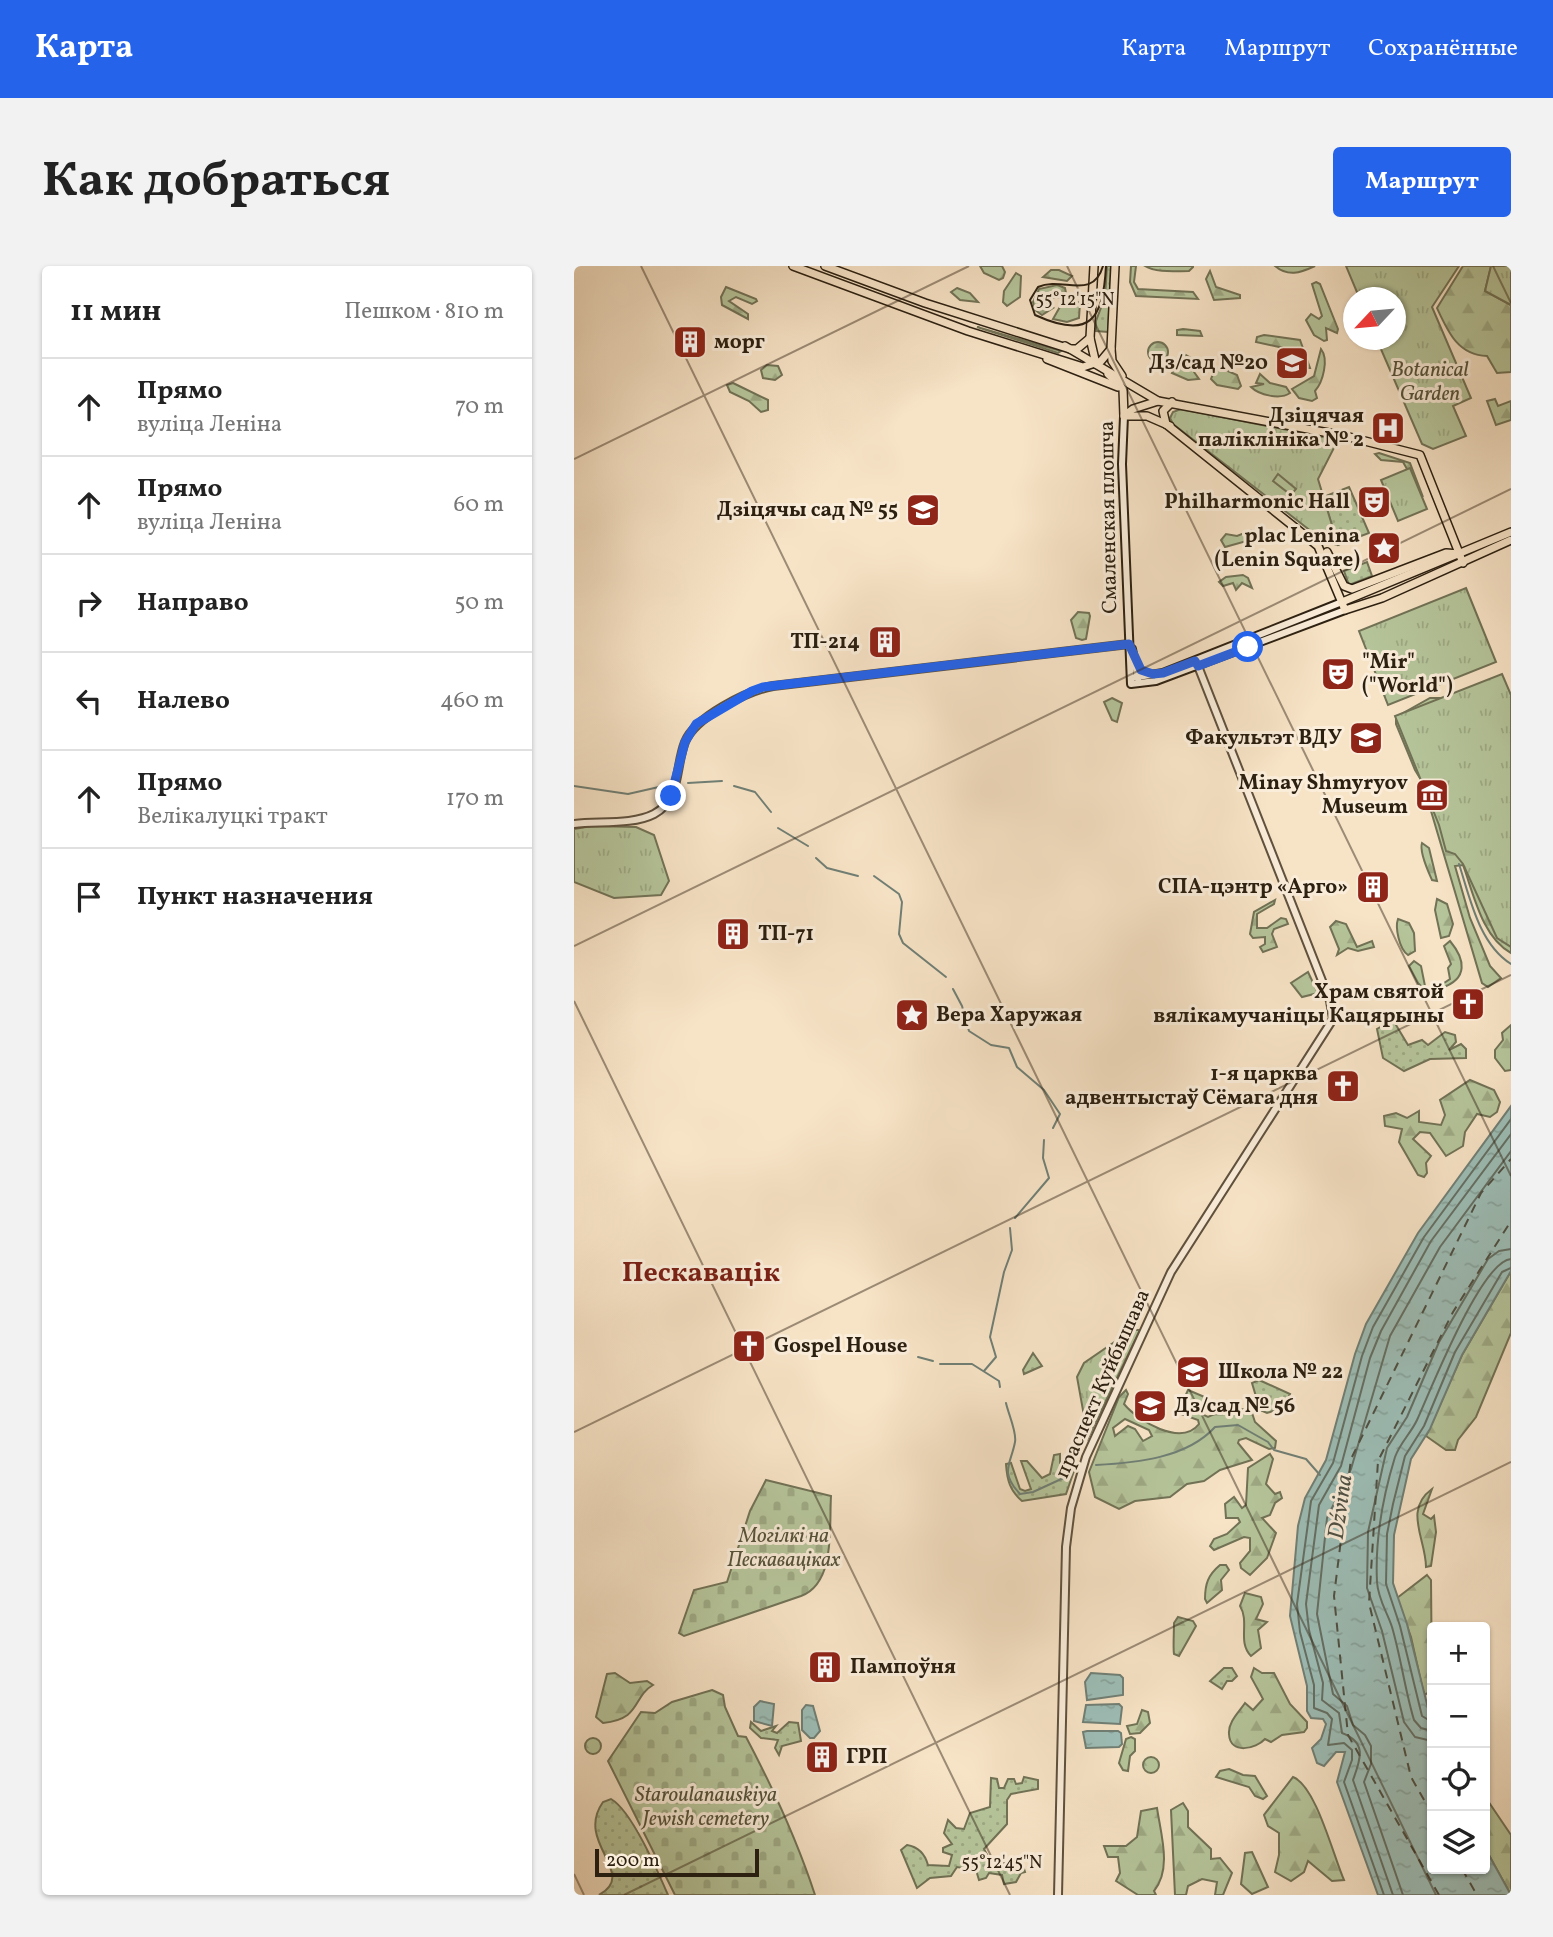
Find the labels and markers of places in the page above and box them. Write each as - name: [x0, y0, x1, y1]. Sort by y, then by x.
- building icon: морг: [671, 323, 709, 361]
- place label: морг: [714, 328, 765, 357]
- school or university icon: Дз/сад №20: [1273, 344, 1311, 382]
- place label: Дз/сад №20: [1149, 349, 1268, 378]
- place label: Дзіцячая паліклініка № 2: [1198, 402, 1364, 455]
- hospital icon: Дзіцячая паліклініка № 2: [1369, 409, 1407, 447]
- theatre icon: Philharmonic Hall: [1355, 483, 1393, 521]
- place label: Philharmonic Hall: [1164, 488, 1350, 517]
- school or university icon: Дзіцячы сад № 55: [904, 491, 942, 529]
- place label: Дзіцячы сад № 55: [717, 496, 898, 525]
- place label: plac Lenina (Lenin Square): [1214, 522, 1360, 575]
- place icon: plac Lenina (Lenin Square): [1365, 529, 1403, 567]
- building icon: ТП-214: [866, 623, 904, 661]
- place label: ТП-214: [790, 628, 860, 657]
- place label: "Mir" ("World"): [1362, 648, 1453, 701]
- theatre icon: "Mir" ("World"): [1319, 655, 1357, 693]
- school or university icon: Факультэт ВДУ: [1347, 719, 1385, 757]
- place label: Факультэт ВДУ: [1185, 724, 1342, 753]
- place label: Minay Shmyryov Museum: [1239, 769, 1408, 822]
- museum icon: Minay Shmyryov Museum: [1413, 776, 1451, 814]
- building icon: СПА-цэнтр «Арго»: [1354, 868, 1392, 906]
- place label: СПА-цэнтр «Арго»: [1158, 873, 1348, 902]
- building icon: ТП-71: [714, 915, 752, 953]
- place label: ТП-71: [758, 920, 814, 949]
- place label: Храм святой вялікамучаніцы Кацярыны: [1153, 978, 1444, 1031]
- church icon: Храм святой вялікамучаніцы Кацярыны: [1449, 985, 1487, 1023]
- place icon: Вера Харужая: [893, 996, 931, 1034]
- place label: Вера Харужая: [936, 1001, 1082, 1030]
- place label: 1-я царква адвентыстаў Сёмага дня: [1065, 1060, 1318, 1113]
- church icon: 1-я царква адвентыстаў Сёмага дня: [1324, 1067, 1362, 1105]
- church icon: Gospel House: [730, 1327, 768, 1365]
- place label: Gospel House: [774, 1332, 907, 1361]
- school or university icon: Школа № 22: [1174, 1353, 1212, 1391]
- place label: Школа № 22: [1218, 1358, 1343, 1387]
- school or university icon: Дз/сад № 56: [1131, 1387, 1169, 1425]
- place label: Дз/сад № 56: [1174, 1392, 1295, 1421]
- building icon: Пампоўня: [806, 1648, 844, 1686]
- place label: Пампоўня: [850, 1653, 956, 1682]
- building icon: ГРП: [803, 1738, 841, 1776]
- place label: ГРП: [846, 1743, 887, 1772]

